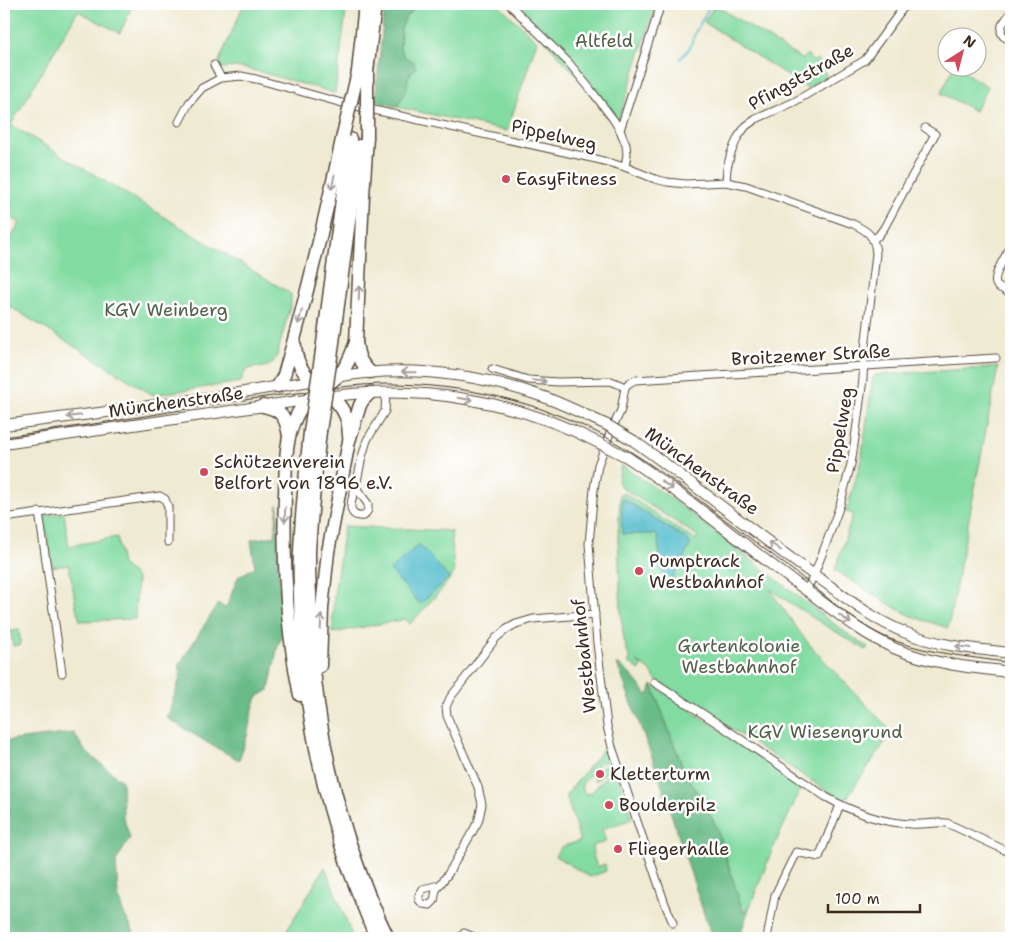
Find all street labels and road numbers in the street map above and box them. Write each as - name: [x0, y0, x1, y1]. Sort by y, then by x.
- street label: Pfingststraße: [744, 38, 858, 116]
- street label: Pippelweg: [509, 113, 599, 157]
- street label: Broitzemer Straße: [731, 339, 891, 371]
- street label: Münchenstraße: [107, 381, 245, 423]
- street label: Pippelweg: [821, 385, 859, 475]
- street label: Münchenstraße: [640, 421, 764, 521]
- street label: Westbahnhof: [566, 597, 602, 714]

